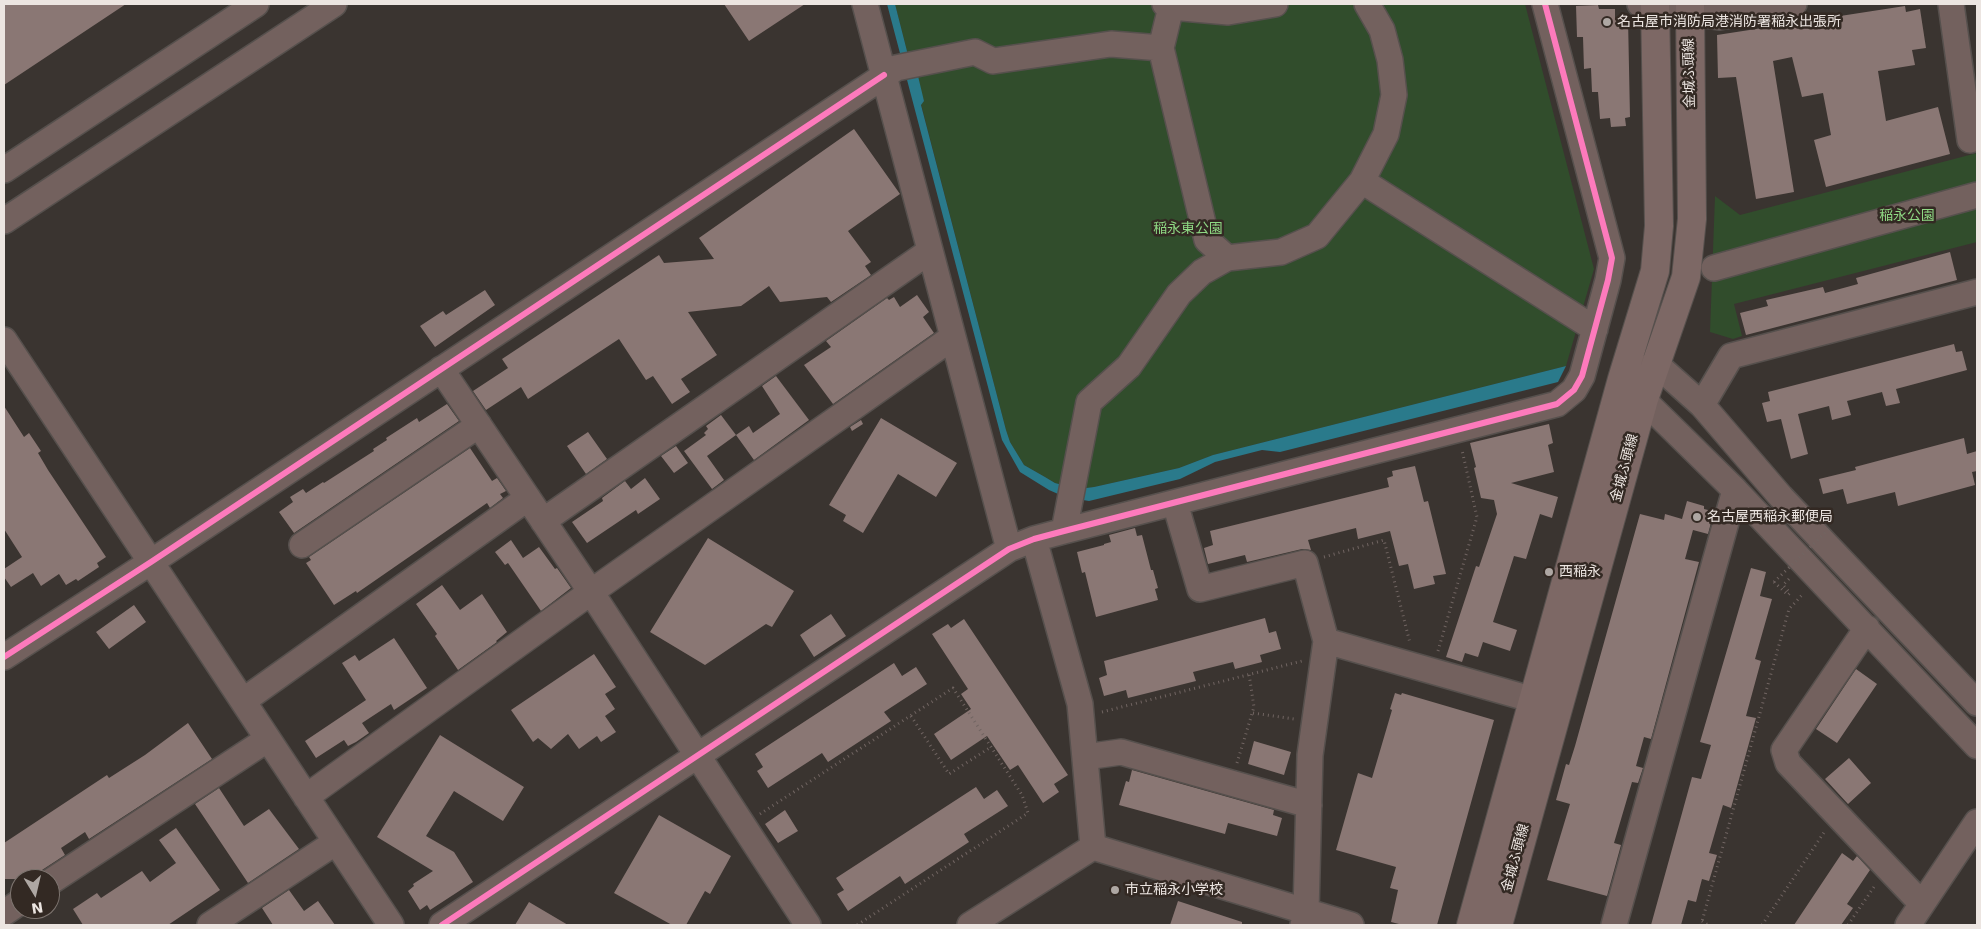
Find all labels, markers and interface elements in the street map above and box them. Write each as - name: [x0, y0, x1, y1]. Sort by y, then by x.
- place label: 名古屋市消防局港消防署稲永出張所: [1617, 14, 1841, 30]
- marker: 名古屋市消防局港消防署稲永出張所: [1601, 16, 1613, 28]
- street label: 金城ふ頭線: [1681, 38, 1699, 108]
- park label: 稲永公園: [1879, 208, 1935, 224]
- park label: 稲永東公園: [1153, 221, 1223, 237]
- street label: 金城ふ頭線: [1608, 432, 1642, 504]
- place label: 名古屋西稲永郵便局: [1707, 509, 1833, 525]
- marker: 名古屋西稲永郵便局: [1691, 511, 1703, 523]
- place label: 西稲永: [1559, 564, 1601, 580]
- marker: 西稲永: [1543, 566, 1555, 578]
- street label: 金城ふ頭線: [1499, 822, 1533, 894]
- north arrow: [10, 869, 60, 919]
- place label: 市立稲永小学校: [1125, 882, 1223, 898]
- marker: 市立稲永小学校: [1109, 884, 1121, 896]
- text: N: [30, 899, 44, 917]

